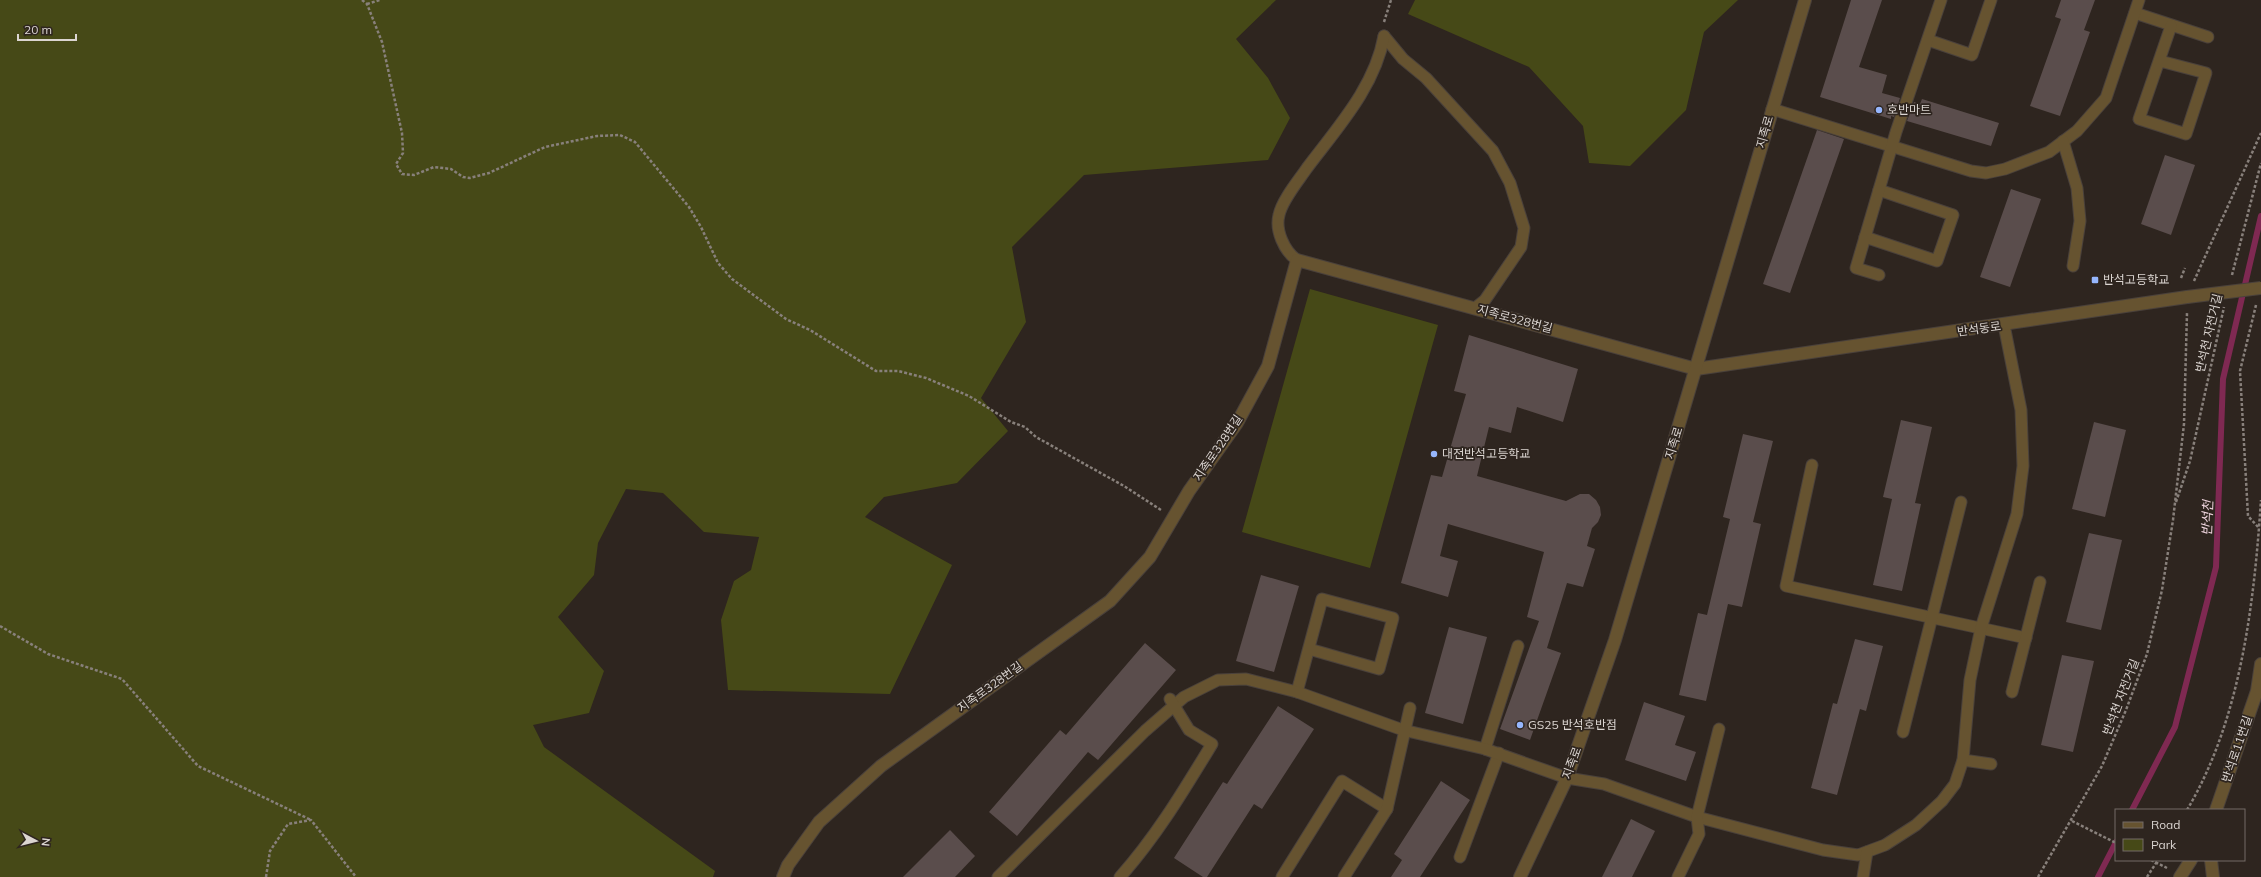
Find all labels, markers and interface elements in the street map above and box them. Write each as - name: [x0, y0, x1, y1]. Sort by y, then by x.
- scale bar: [18, 16, 76, 42]
- text: 20 m: [24, 22, 52, 37]
- place label: 호반마트: [1887, 102, 1931, 117]
- marker: 호반마트: [1874, 105, 1884, 115]
- street label: 지족로: [1753, 114, 1776, 150]
- place label: 반석고등학교: [2103, 272, 2169, 287]
- marker: 반석고등학교: [2090, 275, 2100, 285]
- street label: 반석천 자전거길: [2192, 292, 2225, 374]
- street label: 지족로328번길: [1476, 301, 1554, 336]
- street label: 반석동로: [1956, 318, 2002, 339]
- street label: 지족로328번길: [1190, 412, 1245, 484]
- street label: 지족로: [1662, 425, 1686, 461]
- place label: 대전반석고등학교: [1442, 446, 1530, 461]
- marker: 대전반석고등학교: [1429, 449, 1439, 459]
- water label: 반석천: [2198, 499, 2216, 536]
- street label: 반석천 자전거길: [2099, 657, 2142, 737]
- street label: 지족로328번길: [954, 658, 1025, 715]
- street label: 반석로11번길: [2218, 713, 2255, 784]
- place label: GS25 반석호반점: [1528, 717, 1617, 732]
- marker: GS25 반석호반점: [1515, 720, 1525, 730]
- street label: 지족로: [1559, 745, 1584, 781]
- legend: [2115, 809, 2245, 861]
- text: Road: [2151, 817, 2180, 832]
- north arrow: [16, 821, 56, 861]
- text: N: [38, 837, 53, 847]
- text: Park: [2151, 837, 2177, 852]

